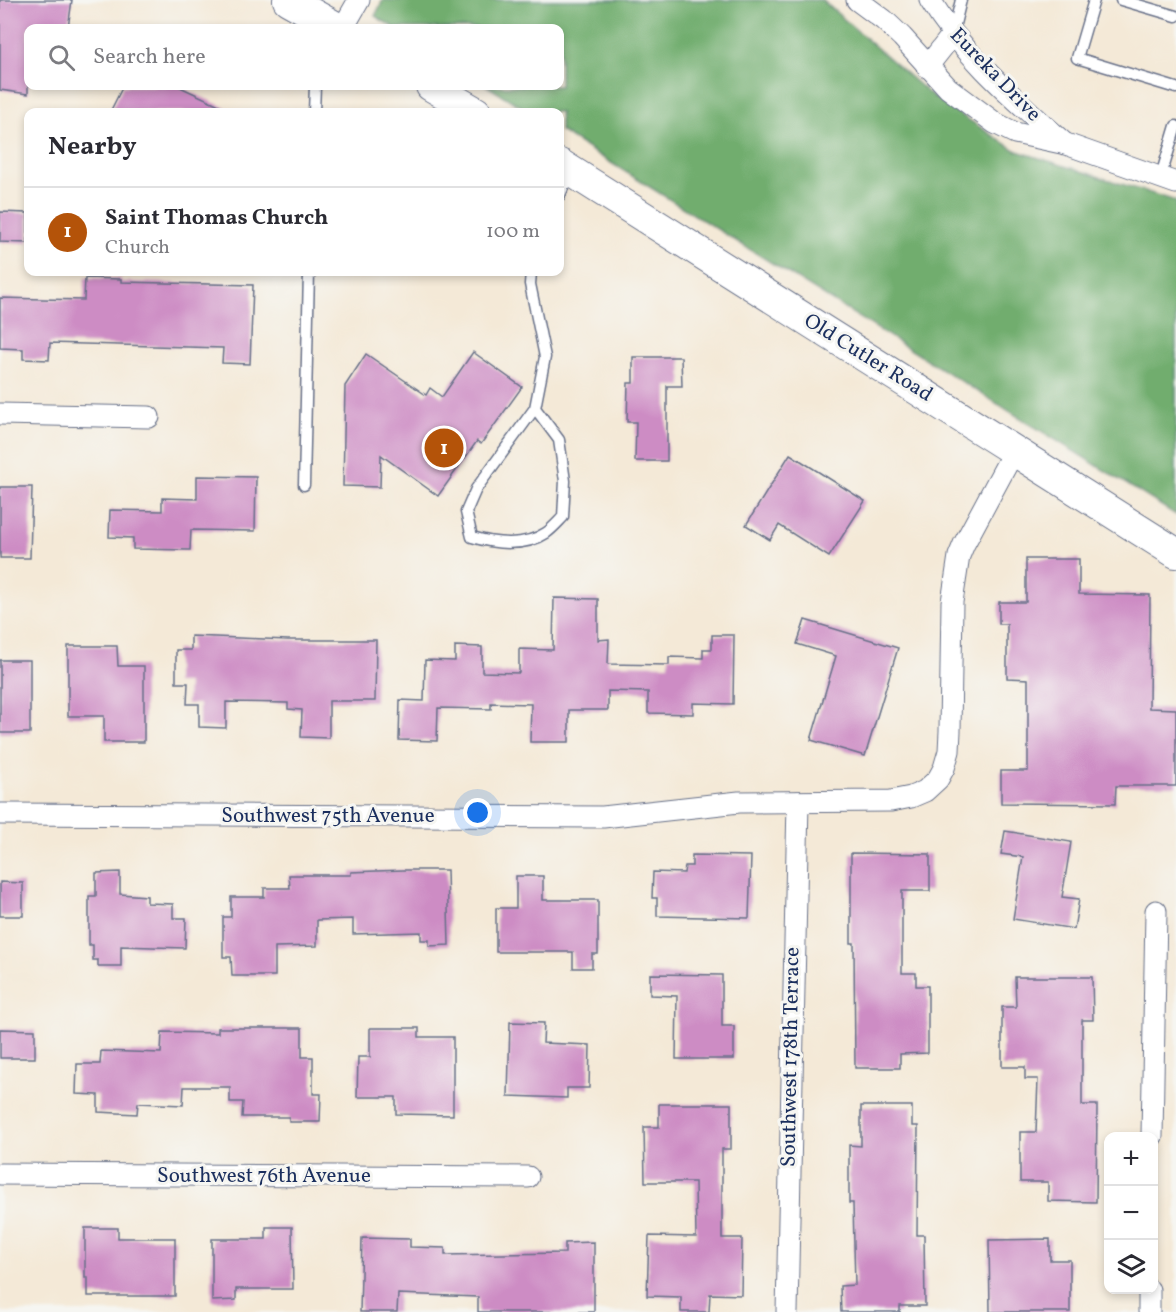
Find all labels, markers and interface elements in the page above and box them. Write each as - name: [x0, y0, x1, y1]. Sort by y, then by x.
- street label: Eureka Drive: [943, 22, 1047, 128]
- search box: [24, 24, 564, 90]
- icon: search: [45, 41, 78, 74]
- text: Search here: [93, 42, 206, 73]
- text: Nearby: [48, 129, 137, 165]
- text: Saint Thomas Church: [105, 203, 328, 234]
- text: 1: [63, 218, 72, 246]
- text: 100 m: [486, 218, 540, 246]
- text: Church: [105, 234, 170, 262]
- street label: Old Cutler Road: [798, 307, 938, 409]
- pin: 1: [424, 426, 464, 470]
- your location: [463, 798, 492, 827]
- street label: Southwest 75th Avenue: [221, 802, 435, 831]
- street label: Southwest 178th Terrace: [775, 947, 807, 1167]
- map controls: [1104, 1132, 1158, 1294]
- button: +: [1104, 1132, 1158, 1186]
- street label: Southwest 76th Avenue: [157, 1162, 371, 1191]
- button: −: [1104, 1186, 1158, 1240]
- button: layers: [1104, 1240, 1158, 1294]

